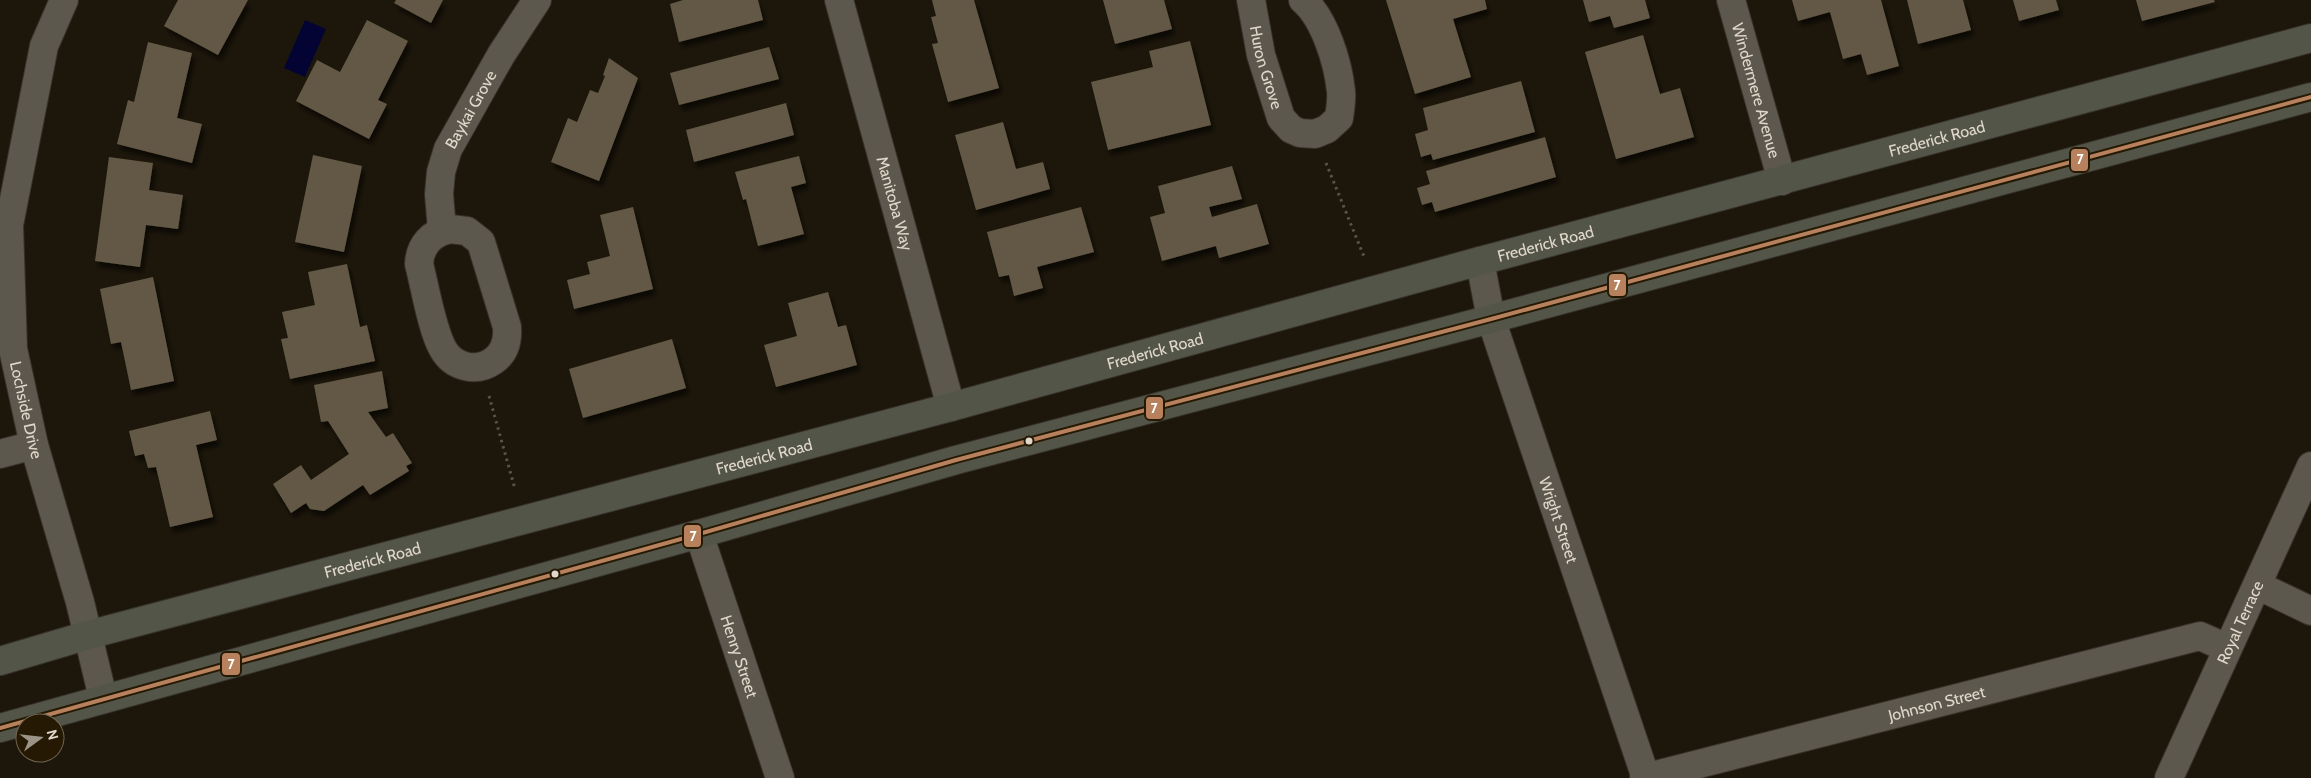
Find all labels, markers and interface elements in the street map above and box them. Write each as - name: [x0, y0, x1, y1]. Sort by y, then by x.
- street label: Windermere Avenue: [1728, 21, 1784, 160]
- street label: Huron Grove: [1246, 24, 1287, 111]
- street label: Baykai Grove: [441, 67, 501, 152]
- street label: Frederick Road: [1887, 117, 1987, 161]
- line badge: 7: [2070, 148, 2089, 172]
- text: 7: [2076, 150, 2084, 168]
- street label: Manitoba Way: [872, 154, 917, 253]
- street label: Frederick Road: [1495, 222, 1596, 266]
- line badge: 7: [1608, 273, 1627, 297]
- text: 7: [1613, 276, 1621, 294]
- street label: Frederick Road: [1105, 329, 1205, 374]
- street label: Lochside Drive: [6, 360, 47, 461]
- line badge: 7: [1145, 396, 1164, 420]
- text: 7: [1150, 399, 1158, 417]
- street label: Frederick Road: [714, 435, 814, 479]
- unlabelled marker: [1024, 436, 1034, 446]
- street label: Wright Street: [1535, 474, 1582, 566]
- line badge: 7: [683, 524, 702, 548]
- text: 7: [689, 527, 697, 545]
- street label: Frederick Road: [322, 538, 423, 582]
- unlabelled marker: [550, 569, 560, 579]
- street label: Royal Terrace: [2213, 578, 2267, 667]
- street label: Henry Street: [717, 613, 762, 701]
- line badge: 7: [221, 652, 241, 676]
- text: 7: [227, 655, 235, 673]
- street label: Johnson Street: [1885, 682, 1988, 726]
- north arrow: [15, 713, 65, 763]
- text: N: [43, 728, 63, 742]

